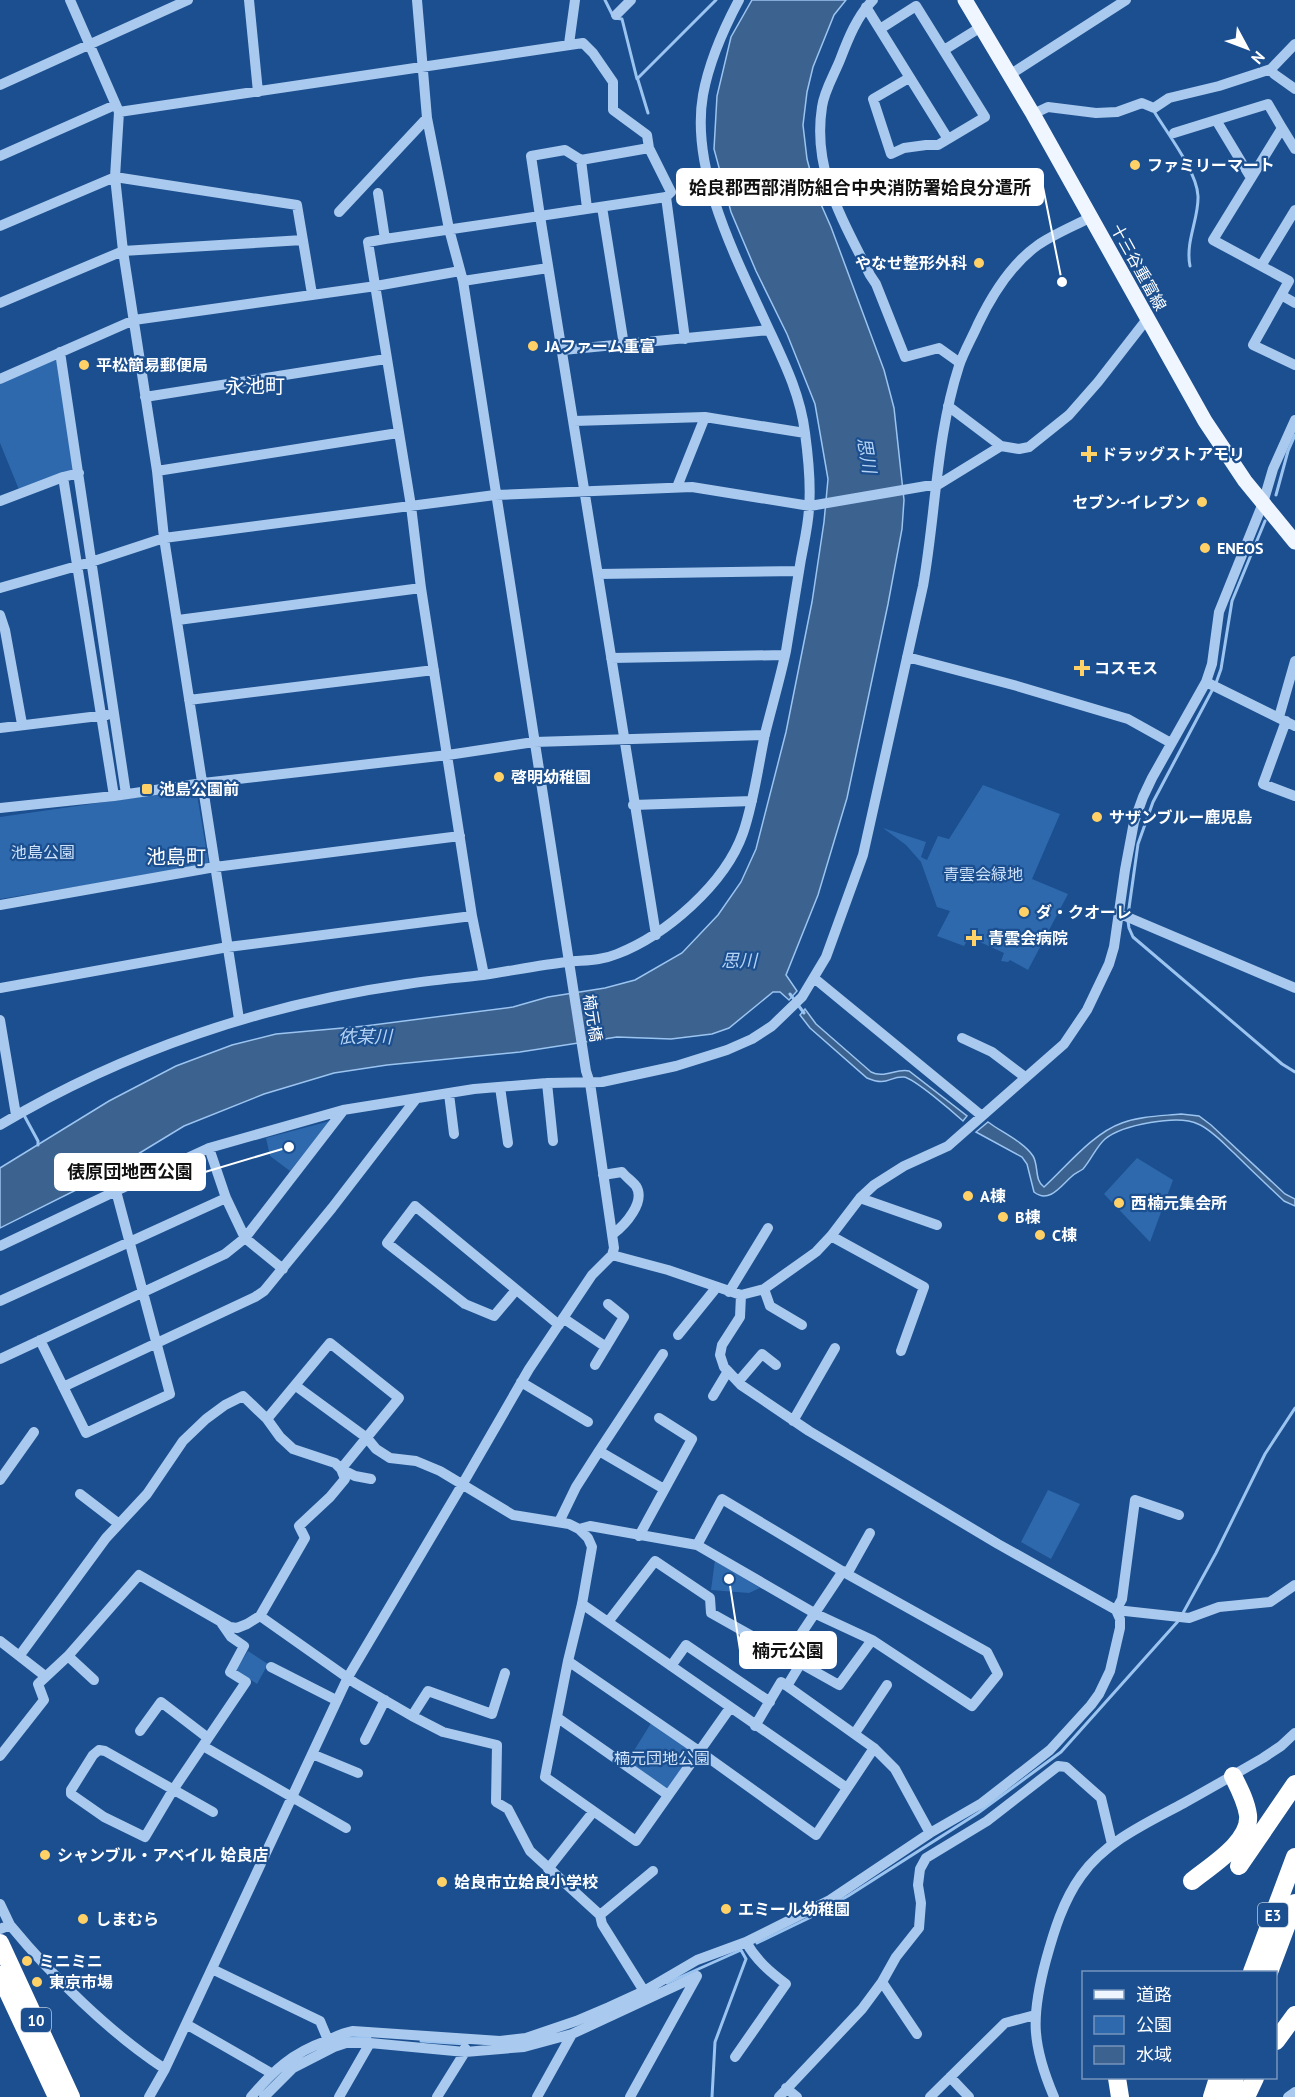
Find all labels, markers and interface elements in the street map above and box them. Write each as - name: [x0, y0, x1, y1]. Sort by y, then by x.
- north arrow: [1217, 18, 1277, 78]
- text: N: [1247, 47, 1269, 68]
- place label: ファミリーマート: [1147, 155, 1275, 175]
- marker: ファミリーマート: [1128, 158, 1142, 172]
- callout: 姶良郡西部消防組合中央消防署姶良分遣所: [677, 169, 1043, 205]
- text: 姶良郡西部消防組合中央消防署姶良分遣所: [689, 176, 1031, 199]
- street label: 十三谷重富線: [1107, 220, 1171, 314]
- place label: やなせ整形外科: [855, 253, 967, 273]
- marker: やなせ整形外科: [972, 256, 986, 270]
- place label: JAファーム重富: [544, 336, 656, 356]
- marker: JAファーム重富: [526, 339, 540, 353]
- place label: 平松簡易郵便局: [96, 355, 208, 375]
- marker: 平松簡易郵便局: [77, 358, 91, 372]
- district label: 永池町: [225, 373, 285, 399]
- water label: 思川: [853, 435, 882, 477]
- place label: ドラッグストアモリ: [1101, 444, 1245, 464]
- marker: ドラッグストアモリ: [1082, 447, 1096, 461]
- place label: セブン-イレブン: [1072, 492, 1190, 512]
- marker: セブン-イレブン: [1195, 495, 1209, 509]
- place label: ENEOS: [1217, 538, 1263, 558]
- marker: ENEOS: [1198, 541, 1212, 555]
- place label: コスモス: [1094, 658, 1158, 678]
- marker: コスモス: [1075, 661, 1089, 675]
- place label: 啓明幼稚園: [511, 767, 591, 787]
- marker: 啓明幼稚園: [492, 770, 506, 784]
- place label: 池島公園前: [159, 779, 239, 799]
- marker: 池島公園前: [140, 782, 154, 796]
- place label: サザンブルー鹿児島: [1109, 807, 1253, 827]
- marker: サザンブルー鹿児島: [1090, 810, 1104, 824]
- park label: 池島公園: [11, 842, 75, 862]
- district label: 池島町: [146, 844, 206, 870]
- park label: 青雲会緑地: [943, 864, 1023, 884]
- place label: ダ・クオーレ: [1036, 902, 1132, 922]
- marker: ダ・クオーレ: [1017, 905, 1031, 919]
- place label: 青雲会病院: [988, 928, 1068, 948]
- marker: 青雲会病院: [965, 929, 983, 947]
- water label: 思川: [721, 949, 759, 972]
- street label: 楠元橋: [579, 993, 607, 1043]
- water label: 依某川: [338, 1025, 394, 1048]
- callout: 俵原団地西公園: [55, 1154, 205, 1190]
- text: 俵原団地西公園: [67, 1160, 193, 1183]
- place label: A棟: [980, 1186, 1006, 1206]
- marker: A棟: [961, 1189, 975, 1203]
- place label: 西楠元集会所: [1131, 1193, 1227, 1213]
- marker: 西楠元集会所: [1112, 1196, 1126, 1210]
- place label: B棟: [1015, 1207, 1040, 1227]
- marker: B棟: [996, 1210, 1010, 1224]
- place label: C棟: [1052, 1225, 1077, 1245]
- marker: C棟: [1033, 1228, 1047, 1242]
- callout: 楠元公園: [740, 1632, 836, 1668]
- text: 楠元公園: [752, 1639, 824, 1662]
- park label: 楠元団地公園: [614, 1748, 710, 1768]
- place label: シャンブル・アベイル 姶良店: [57, 1845, 268, 1865]
- marker: シャンブル・アベイル 姶良店: [38, 1848, 52, 1862]
- place label: 姶良市立姶良小学校: [454, 1872, 598, 1892]
- marker: 姶良市立姶良小学校: [435, 1875, 449, 1889]
- place label: エミール幼稚園: [738, 1899, 850, 1919]
- marker: エミール幼稚園: [719, 1902, 733, 1916]
- road number: E3: [1258, 1903, 1288, 1927]
- place label: しまむら: [95, 1909, 159, 1929]
- marker: しまむら: [76, 1912, 90, 1926]
- place label: ミニミニ: [39, 1951, 103, 1971]
- marker: ミニミニ: [20, 1954, 34, 1968]
- legend: [1082, 1971, 1277, 2079]
- place label: 東京市場: [49, 1972, 113, 1992]
- marker: 東京市場: [30, 1975, 44, 1989]
- text: 道路: [1136, 1983, 1172, 2006]
- road number: 10: [21, 2008, 51, 2032]
- text: 公園: [1136, 2013, 1172, 2036]
- text: 水域: [1136, 2043, 1172, 2066]

